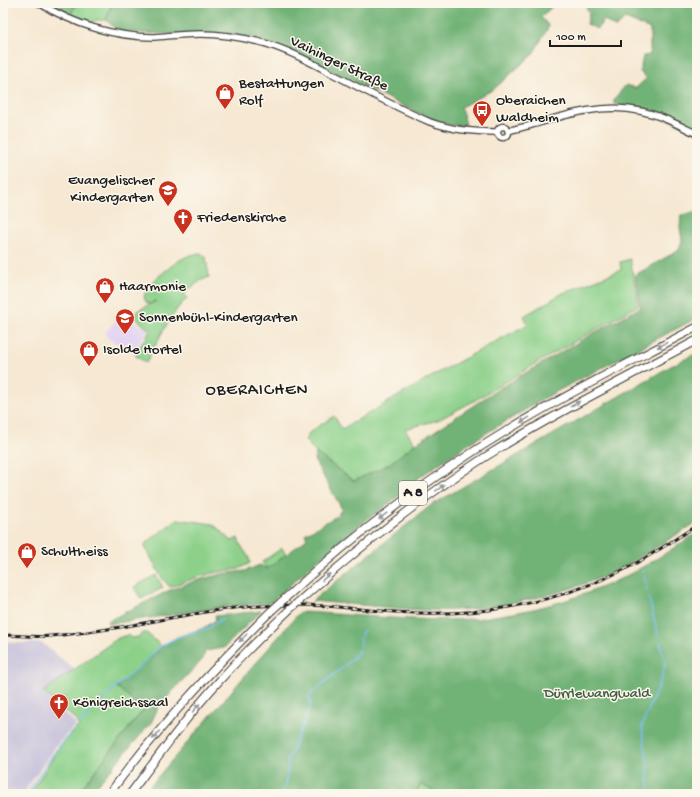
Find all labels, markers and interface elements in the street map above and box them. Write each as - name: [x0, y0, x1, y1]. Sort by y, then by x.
- scale bar: [550, 22, 621, 48]
- text: 100 m: [555, 31, 586, 45]
- street label: Vaihinger Straße: [286, 32, 391, 96]
- place label: Bestattungen Rolf: [238, 75, 324, 110]
- shop icon: Bestattungen Rolf: [214, 82, 236, 110]
- place label: Oberaichen Waldheim: [496, 92, 566, 127]
- bus stop icon: Oberaichen Waldheim: [471, 99, 493, 127]
- place label: Evangelischer Kindergarten: [68, 172, 156, 207]
- school or university icon: Evangelischer Kindergarten: [157, 179, 179, 207]
- church icon: Friedenskirche: [172, 207, 194, 235]
- place label: Friedenskirche: [196, 209, 287, 227]
- shop icon: Haarmonie: [94, 276, 116, 304]
- place label: Haarmonie: [119, 278, 186, 296]
- school or university icon: Sonnenbühl-Kindergarten: [114, 307, 136, 335]
- place label: Sonnenbühl-Kindergarten: [139, 309, 298, 327]
- shop icon: Isolde Hortel: [78, 339, 100, 367]
- place label: Isolde Hortel: [103, 341, 182, 359]
- one-way arrow: [657, 342, 668, 349]
- district label: OBERAICHEN: [205, 381, 309, 401]
- one-way arrow: [569, 401, 581, 407]
- one-way arrow: [519, 416, 531, 423]
- road number: A 8: [399, 481, 427, 505]
- one-way arrow: [434, 484, 445, 492]
- one-way arrow: [377, 512, 388, 520]
- shop icon: Schultheiss: [16, 541, 38, 569]
- place label: Schultheiss: [41, 543, 108, 561]
- one-way arrow: [321, 572, 331, 581]
- one-way arrow: [238, 634, 248, 643]
- park label: Dürrlewangwald: [543, 685, 651, 703]
- church icon: Königreichssaal: [48, 692, 70, 720]
- place label: Königreichssaal: [73, 694, 168, 712]
- one-way arrow: [192, 702, 201, 713]
- one-way arrow: [151, 729, 160, 740]

